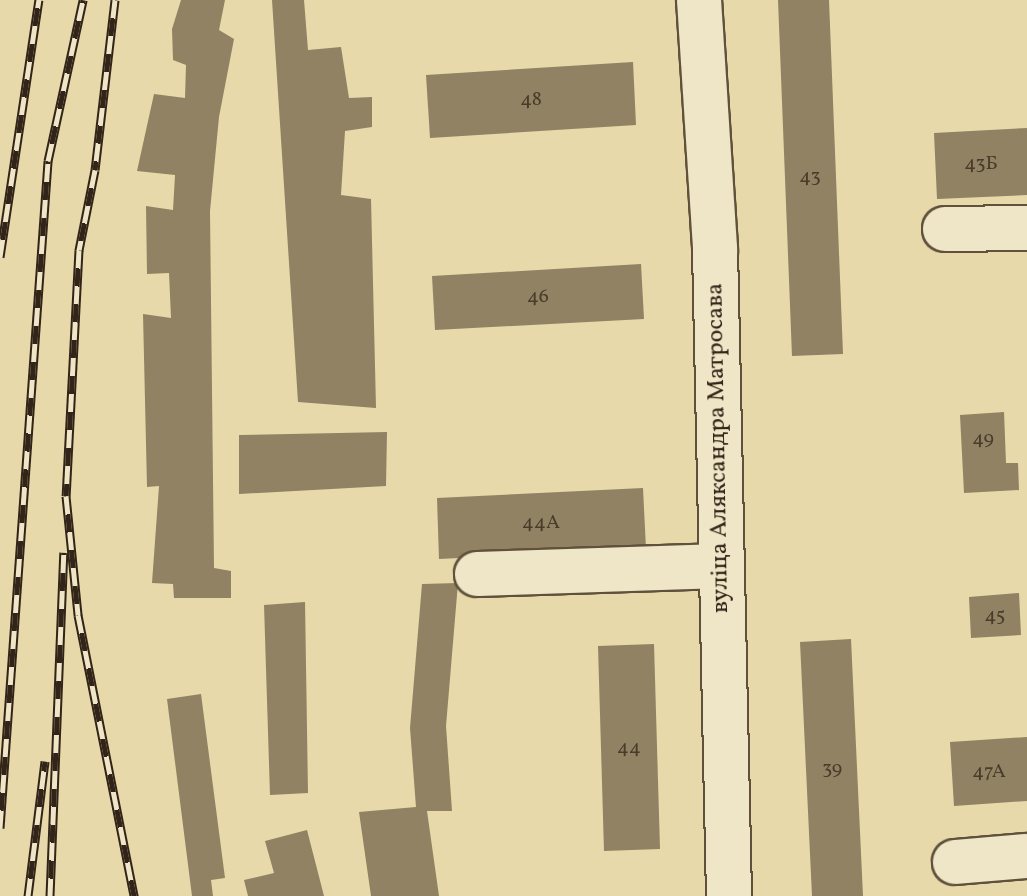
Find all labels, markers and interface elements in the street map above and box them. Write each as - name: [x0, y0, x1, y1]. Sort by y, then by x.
- house number: 48: [520, 88, 542, 112]
- house number: 43Б: [964, 152, 998, 176]
- house number: 43: [799, 165, 821, 189]
- street label: вуліца Аляксандра Матросава: [702, 283, 736, 613]
- house number: 46: [527, 285, 549, 309]
- house number: 49: [972, 427, 994, 451]
- house number: 44А: [522, 511, 560, 535]
- house number: 45: [985, 604, 1005, 628]
- house number: 44: [617, 736, 641, 760]
- house number: 39: [822, 757, 842, 781]
- house number: 47А: [972, 760, 1006, 784]

